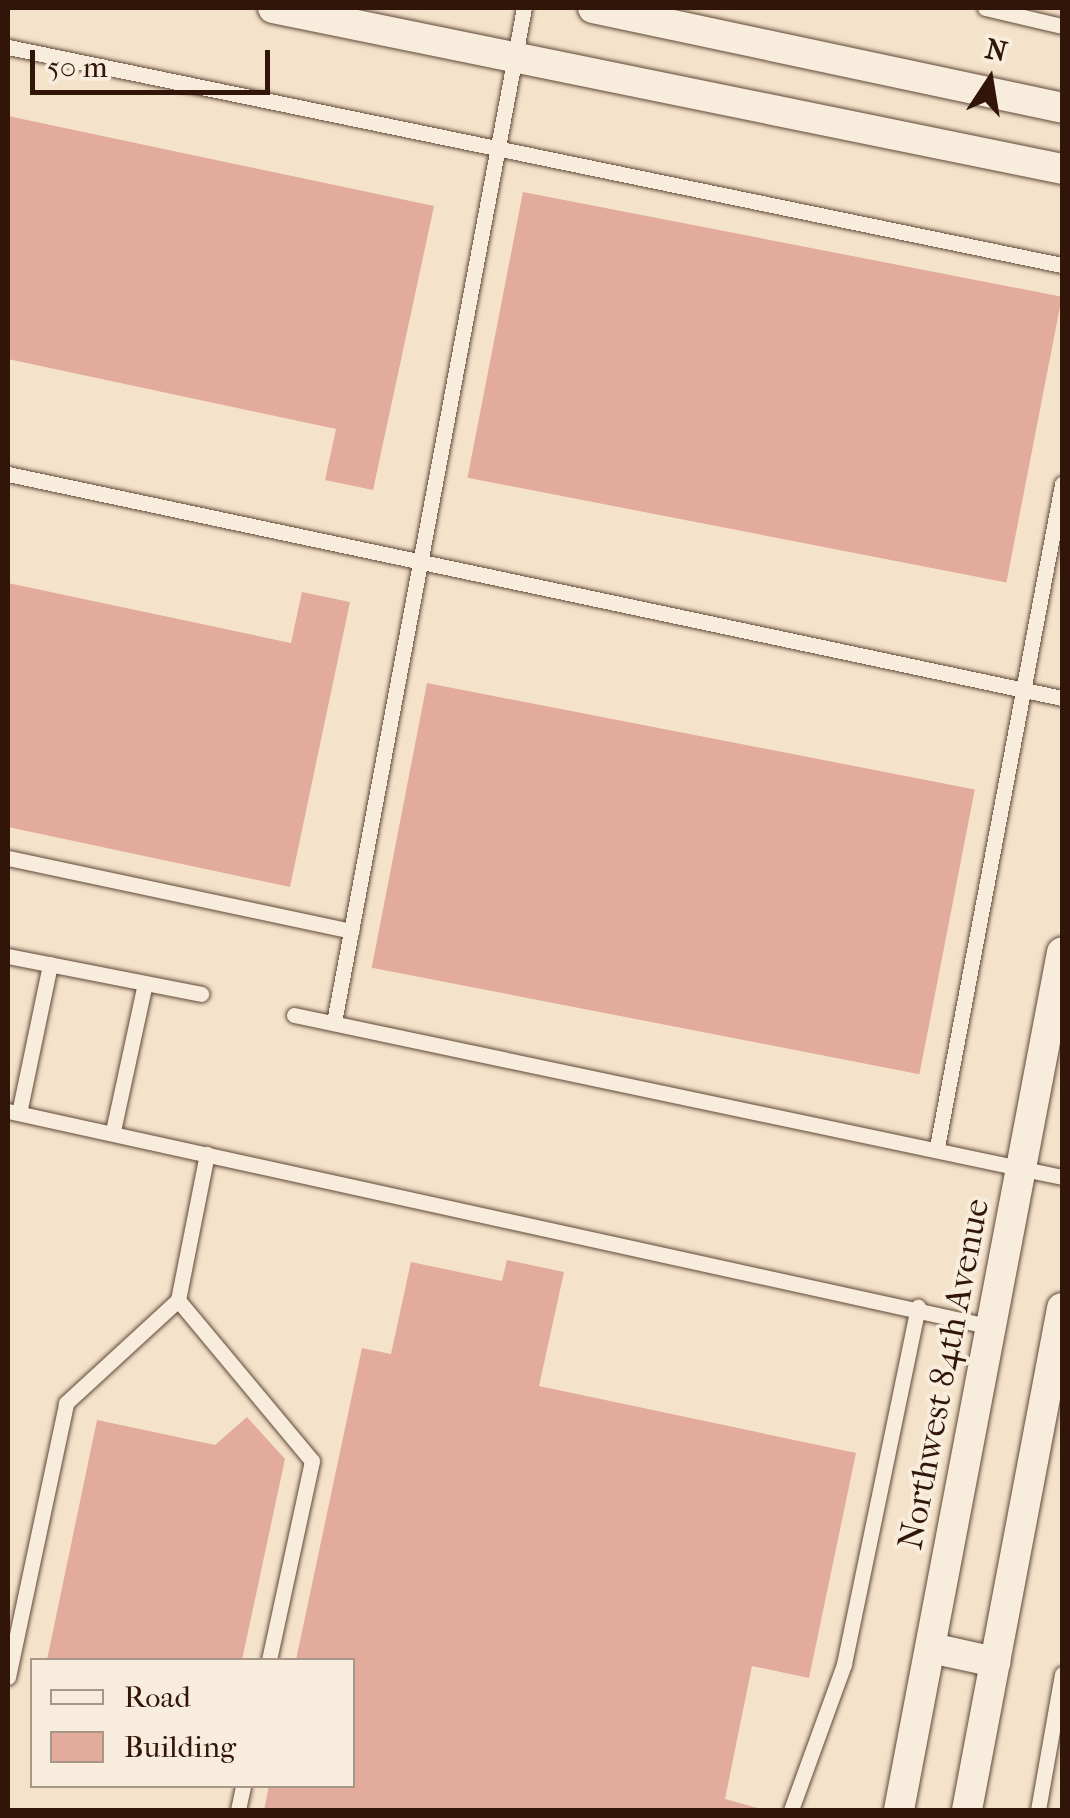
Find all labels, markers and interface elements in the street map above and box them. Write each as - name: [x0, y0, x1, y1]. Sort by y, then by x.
- scale bar: [35, 30, 275, 92]
- north arrow: [940, 30, 1040, 130]
- text: N: [983, 32, 1010, 69]
- text: 50 m: [47, 50, 108, 85]
- street label: Northwest 84th Avenue: [889, 1195, 999, 1553]
- legend: [30, 1658, 355, 1788]
- text: Road: [124, 1680, 191, 1715]
- text: Building: [124, 1730, 236, 1765]

